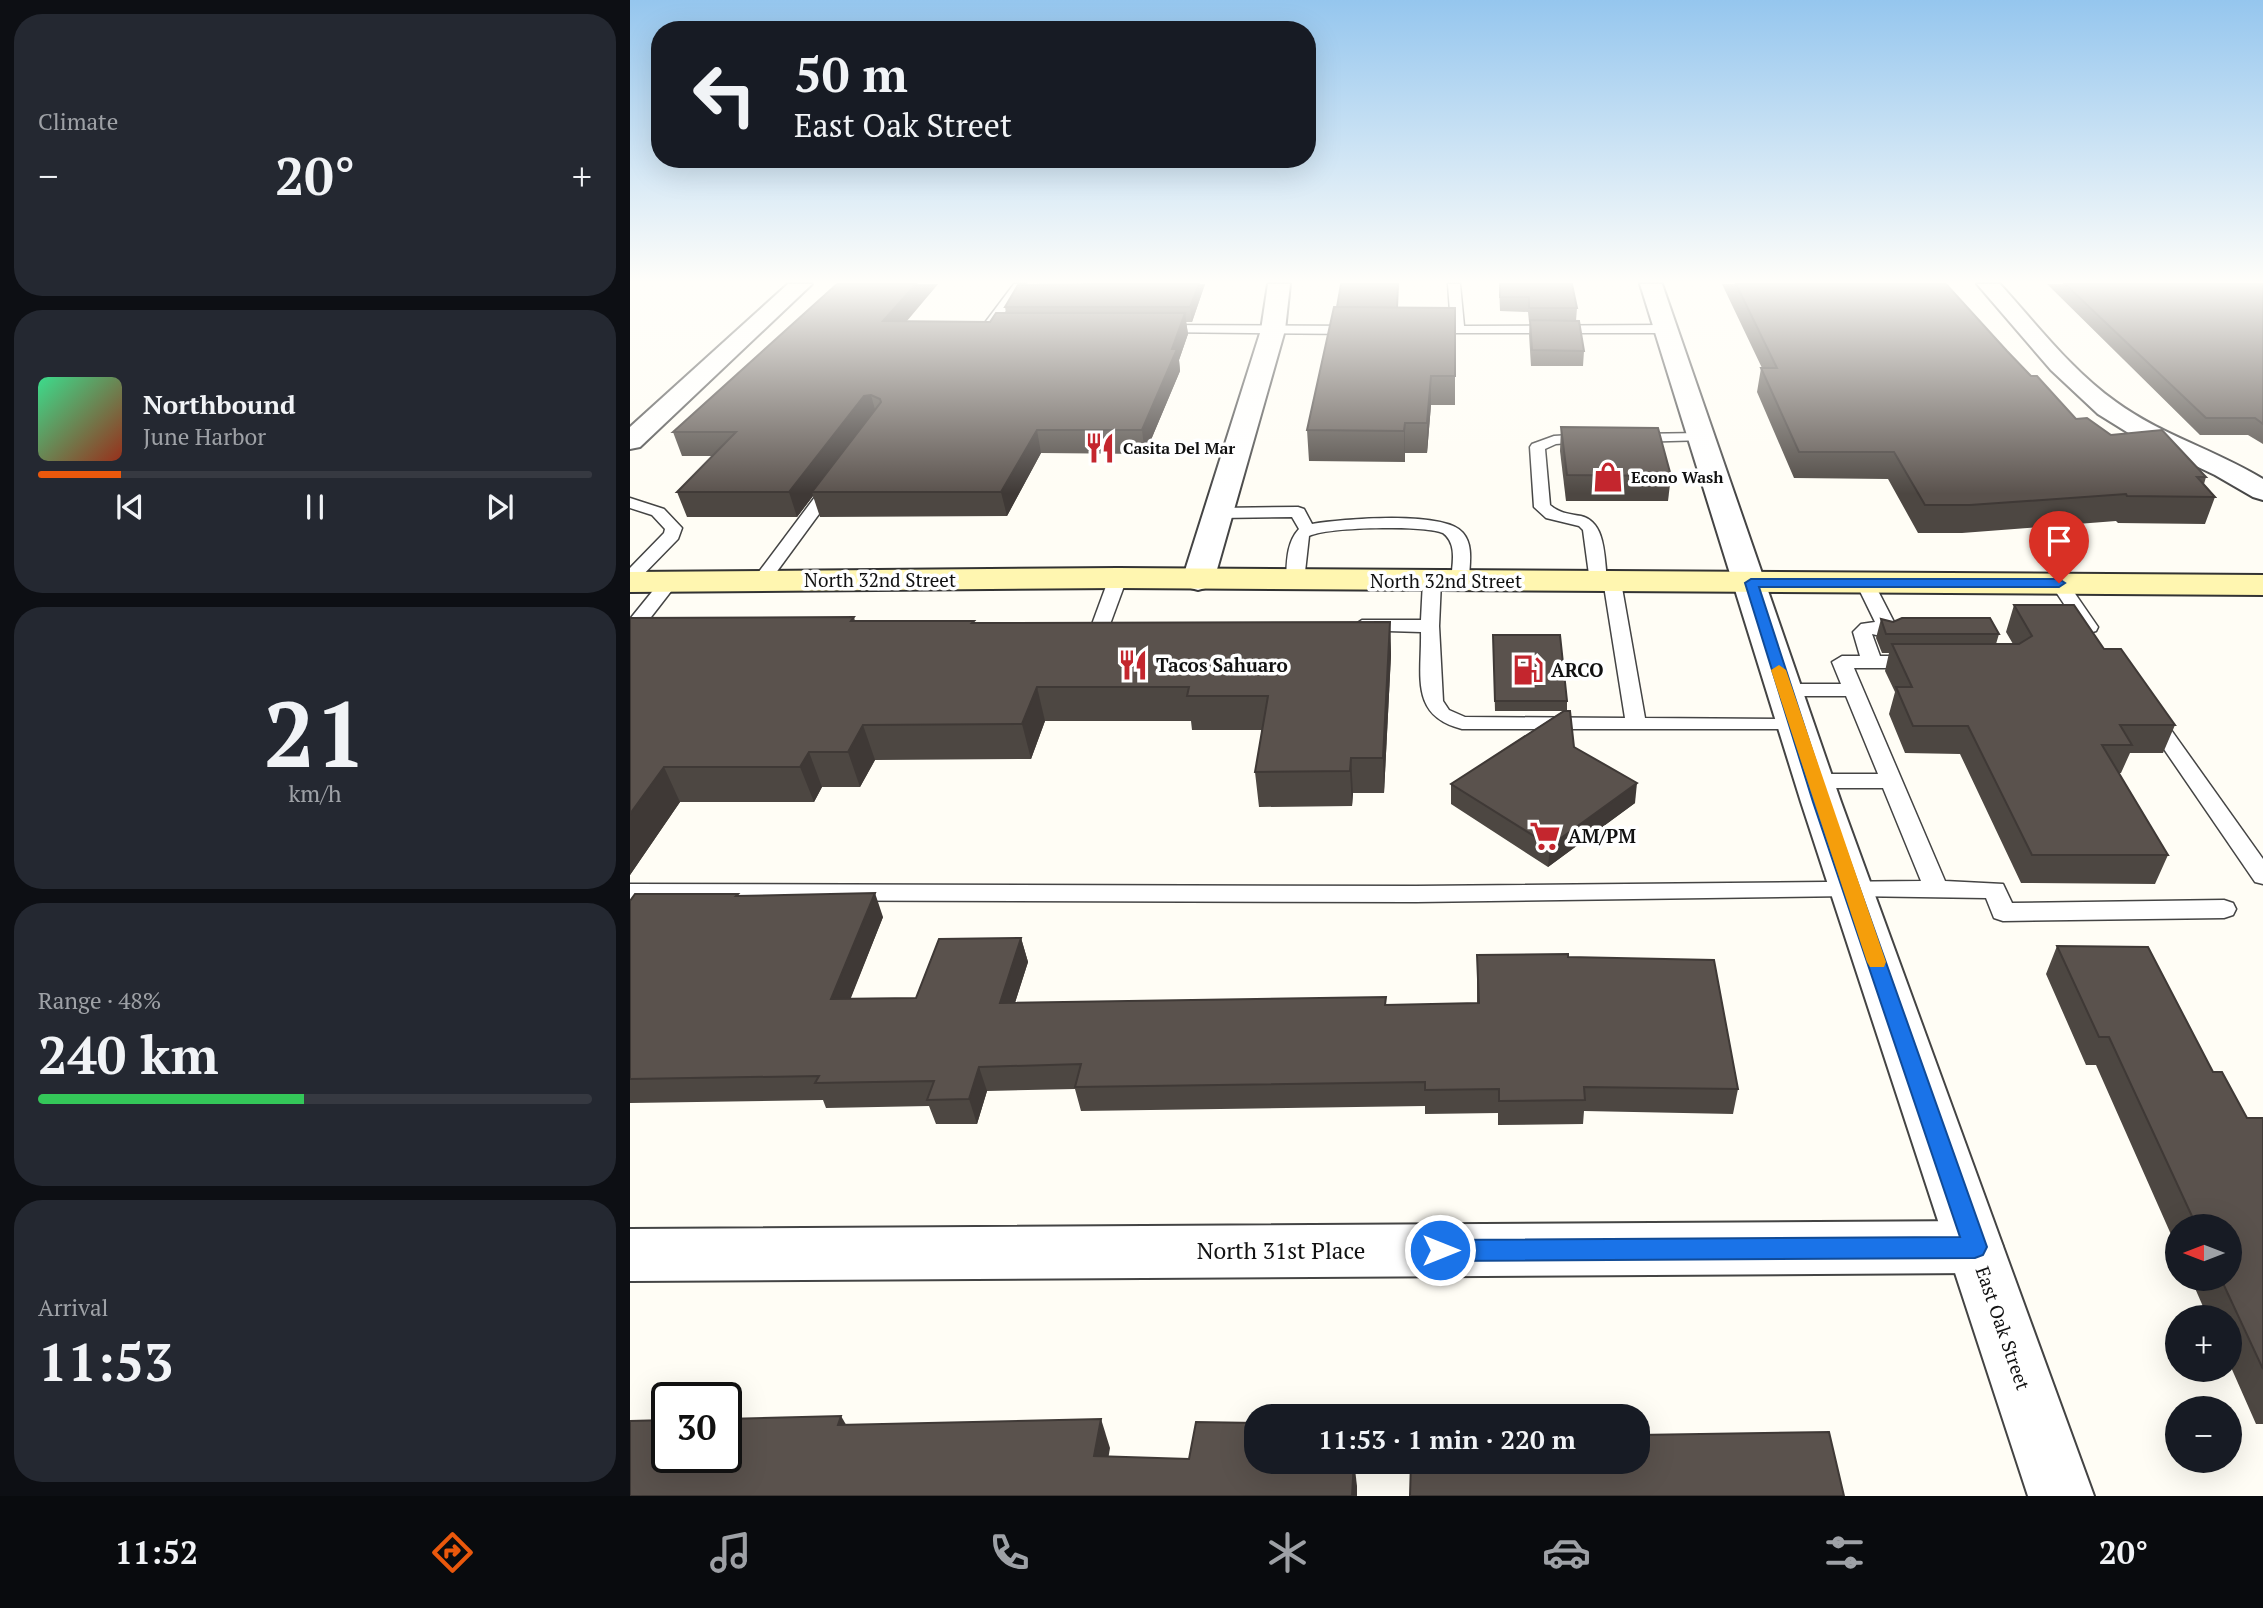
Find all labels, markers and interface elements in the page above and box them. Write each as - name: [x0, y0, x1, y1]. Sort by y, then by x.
- text: 50 m: [794, 41, 908, 106]
- icon: left: [679, 49, 770, 140]
- text: East Oak Street: [794, 104, 1012, 146]
- text: Climate: [38, 106, 118, 137]
- text: 20°: [275, 141, 355, 210]
- text: −: [38, 151, 58, 201]
- text: +: [572, 151, 592, 201]
- text: Northbound: [143, 387, 296, 421]
- text: June Harbor: [143, 421, 266, 452]
- restaurant icon: Casita Del Mar: [1083, 431, 1117, 465]
- place label: Casita Del Mar: [1123, 437, 1235, 459]
- shop icon: Econo Wash: [1591, 460, 1625, 494]
- place label: Econo Wash: [1631, 466, 1724, 488]
- icon: previous: [111, 488, 149, 526]
- icon: pause: [296, 488, 334, 526]
- icon: next: [481, 488, 519, 526]
- pin: [2029, 511, 2089, 583]
- icon: arrive: [2040, 522, 2078, 560]
- street label: North 32nd Street: [804, 567, 956, 592]
- street label: North 32nd Street: [1370, 568, 1522, 593]
- restaurant icon: Tacos Sahuaro: [1116, 648, 1150, 682]
- place label: Tacos Sahuaro: [1156, 652, 1288, 677]
- fuel station icon: ARCO: [1511, 653, 1545, 687]
- place label: ARCO: [1551, 657, 1604, 682]
- text: 21: [264, 672, 366, 793]
- text: km/h: [288, 778, 342, 809]
- supermarket icon: AM/PM: [1528, 819, 1562, 853]
- place label: AM/PM: [1568, 823, 1636, 848]
- text: Range · 48%: [38, 985, 161, 1016]
- text: 240 km: [38, 1020, 219, 1089]
- position arrow: [1403, 1213, 1477, 1287]
- north arrow: [2165, 1214, 2242, 1292]
- map controls: [2165, 1214, 2242, 1473]
- street label: North 31st Place: [1197, 1235, 1365, 1266]
- street label: East Oak Street: [1971, 1263, 2036, 1393]
- text: Arrival: [38, 1292, 109, 1323]
- button: +: [2165, 1305, 2242, 1382]
- text: 11:53: [38, 1327, 173, 1396]
- speed limit sign: 30: [651, 1382, 742, 1473]
- button: −: [2165, 1396, 2242, 1473]
- text: 11:53 · 1 min · 220 m: [1318, 1422, 1576, 1456]
- icon: directions: [428, 1528, 477, 1577]
- icon: music: [706, 1528, 755, 1577]
- icon: phone: [985, 1528, 1034, 1577]
- icon: climate: [1263, 1528, 1312, 1577]
- icon: car: [1542, 1528, 1591, 1577]
- icon: filters: [1820, 1528, 1869, 1577]
- text: 11:52: [115, 1531, 198, 1573]
- text: 20°: [2099, 1531, 2148, 1573]

